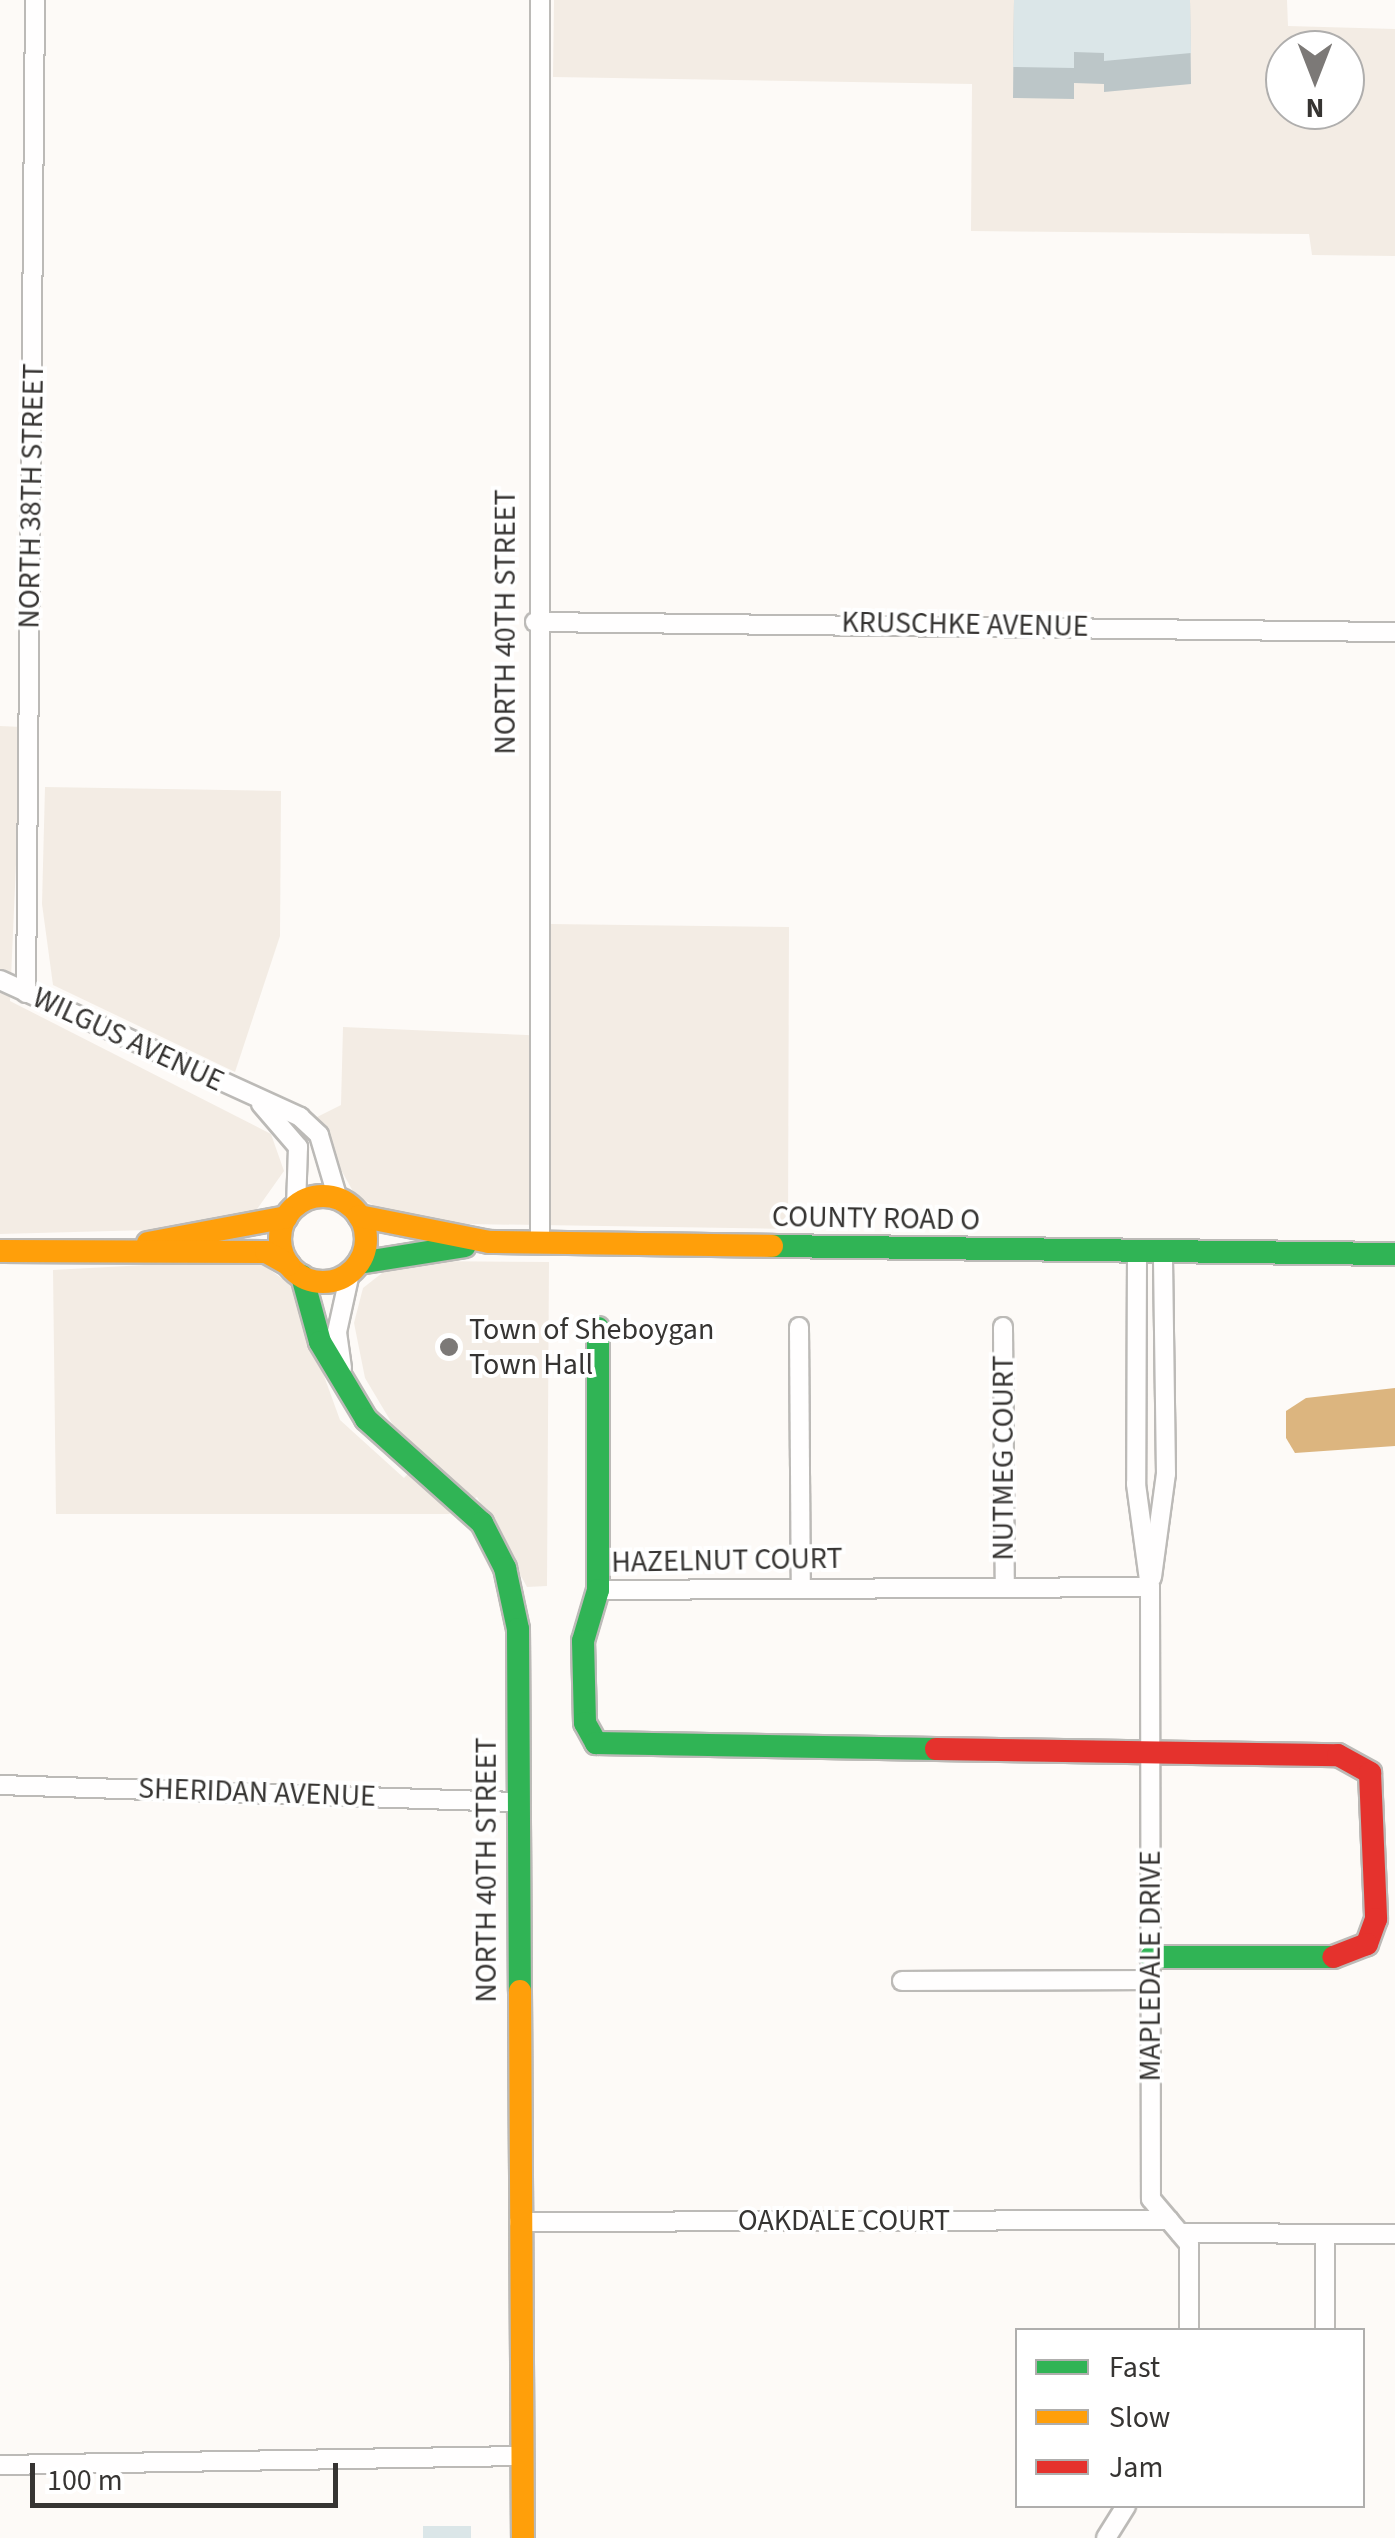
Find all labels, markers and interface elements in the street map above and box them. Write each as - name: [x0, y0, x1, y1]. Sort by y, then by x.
- north arrow: [1265, 30, 1365, 130]
- text: N: [1306, 88, 1324, 128]
- street label: NORTH 38TH STREET: [12, 363, 52, 629]
- street label: NORTH 40TH STREET: [488, 489, 524, 755]
- street label: KRUSCHKE AVENUE: [841, 605, 1089, 645]
- street label: WILGUS AVENUE: [27, 980, 229, 1100]
- street label: COUNTY ROAD O: [772, 1199, 980, 1239]
- place label: Town of Sheboygan Town Hall: [469, 1312, 714, 1382]
- marker: Town of Sheboygan Town Hall: [438, 1336, 460, 1358]
- street label: NUTMEG COURT: [986, 1355, 1022, 1561]
- street label: HAZELNUT COURT: [611, 1541, 843, 1581]
- street label: NORTH 40TH STREET: [469, 1737, 505, 2003]
- street label: SHERIDAN AVENUE: [137, 1771, 377, 1815]
- street label: MAPLEDALE DRIVE: [1133, 1851, 1169, 2081]
- street label: OAKDALE COURT: [738, 2203, 950, 2239]
- legend: [1015, 2328, 1365, 2508]
- text: Fast: [1109, 2346, 1160, 2389]
- text: Slow: [1109, 2396, 1170, 2439]
- scale bar: [35, 2443, 342, 2505]
- text: Jam: [1109, 2446, 1163, 2489]
- text: 100 m: [47, 2459, 123, 2502]

